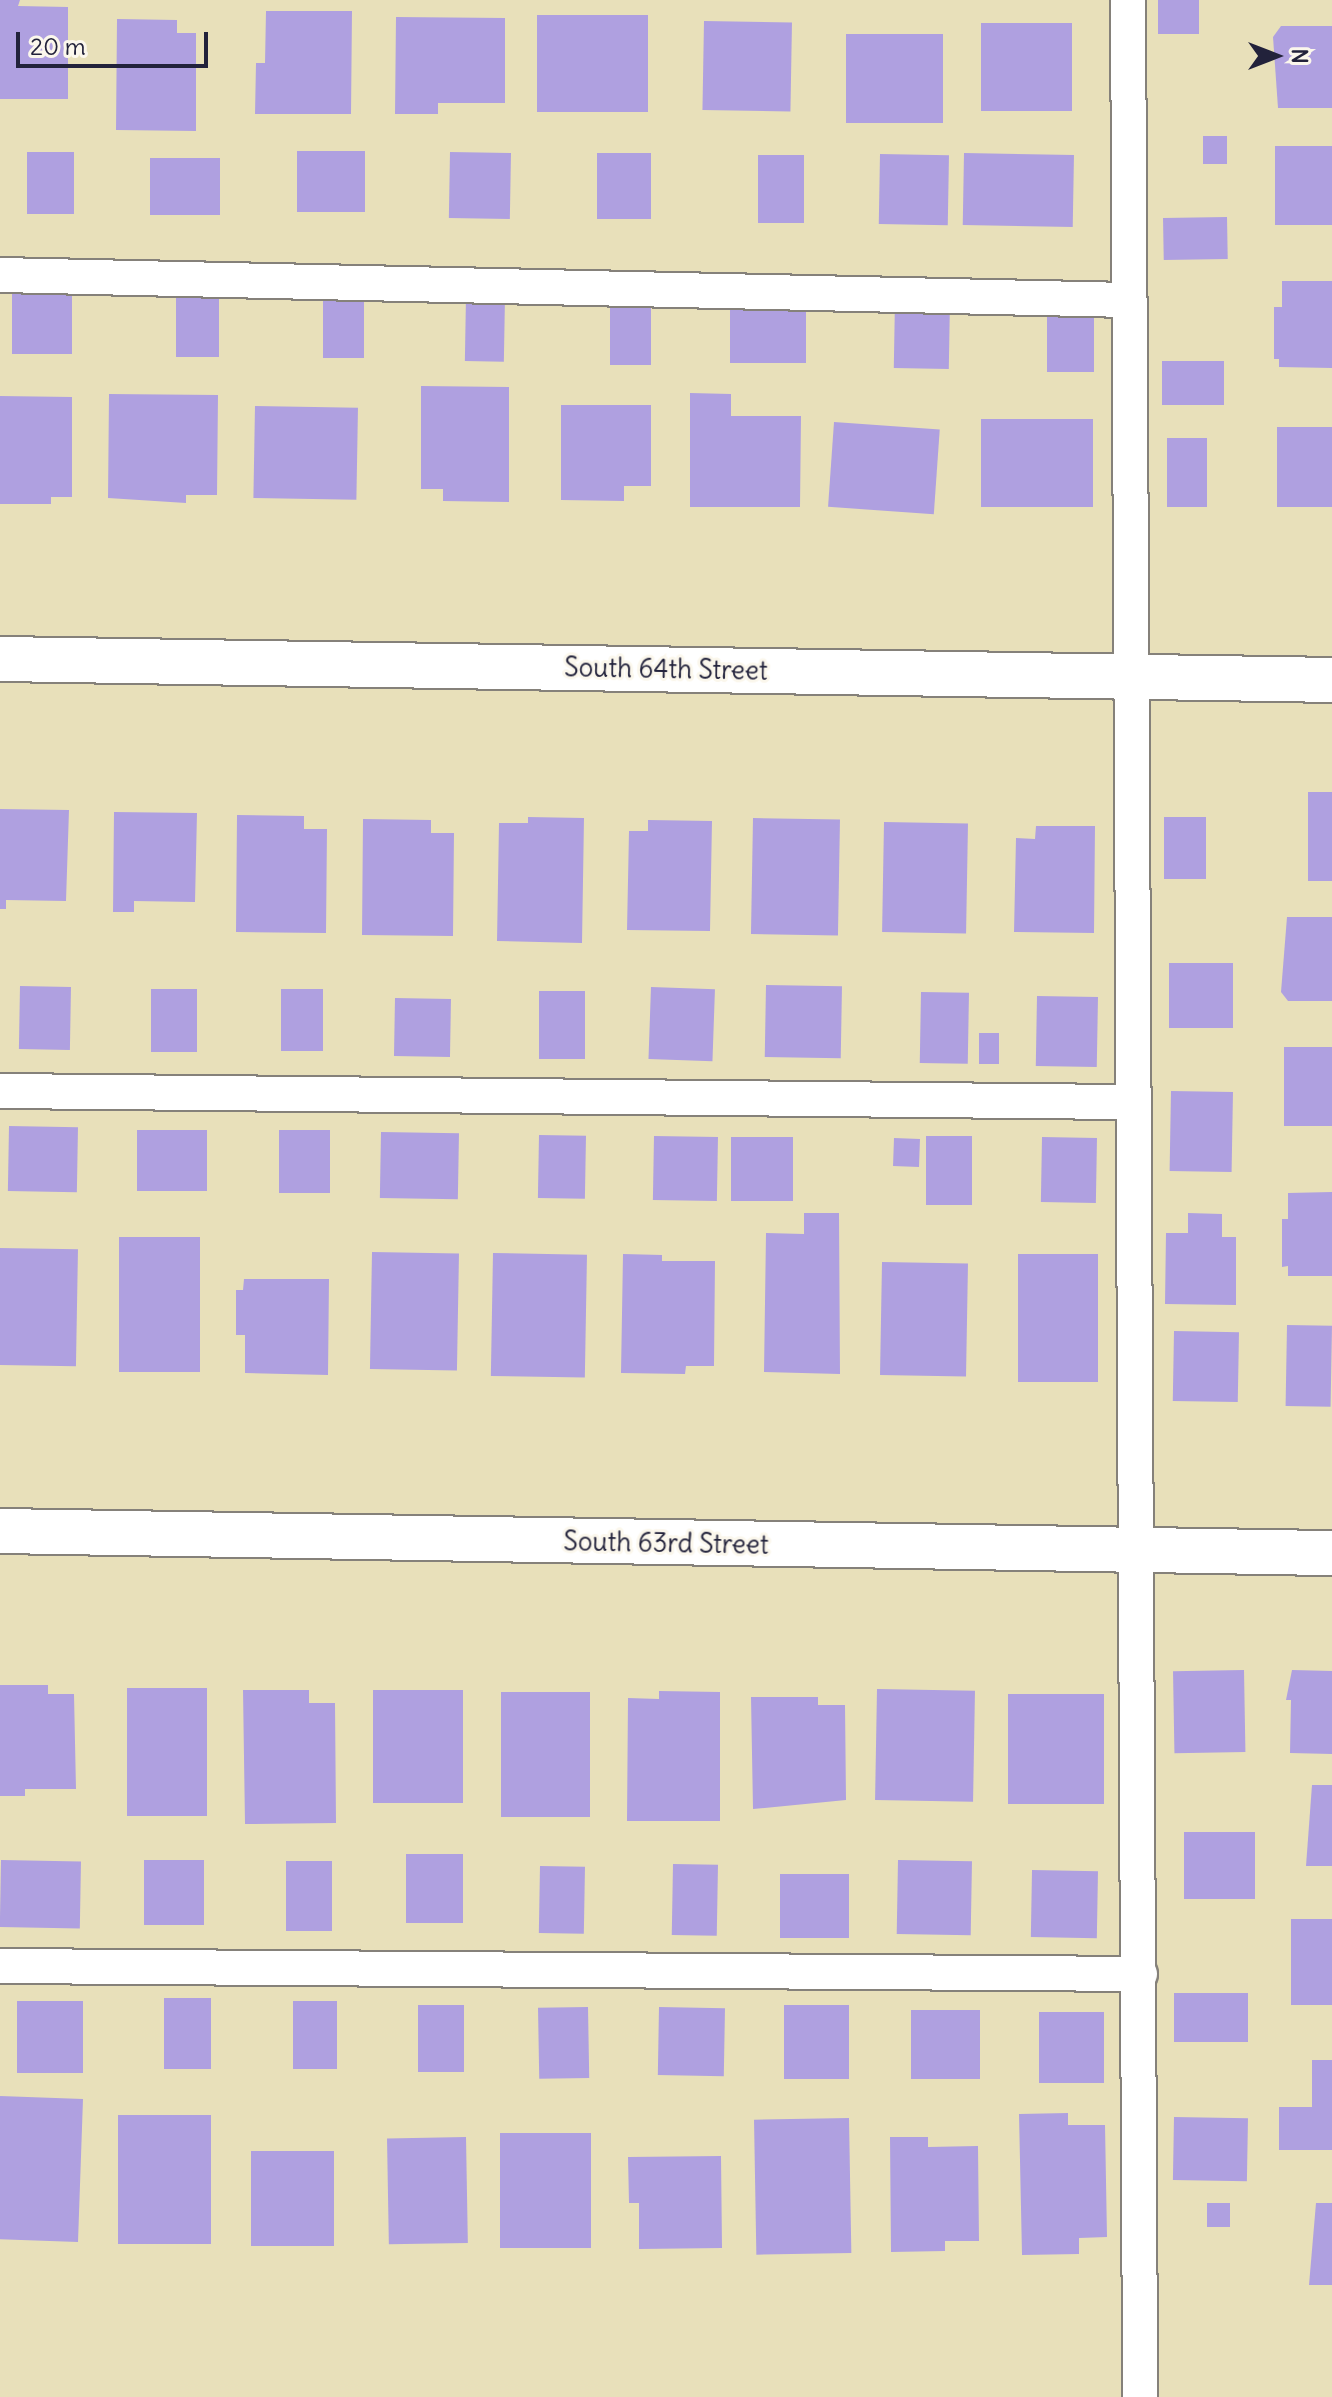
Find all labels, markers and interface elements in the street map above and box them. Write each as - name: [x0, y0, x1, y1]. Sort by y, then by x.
- scale bar: [20, 16, 212, 66]
- north arrow: [1236, 16, 1316, 96]
- text: 20 m: [30, 31, 86, 61]
- text: N: [1286, 48, 1314, 64]
- street label: South 64th Street: [564, 652, 768, 686]
- street label: South 63rd Street: [563, 1526, 769, 1560]

